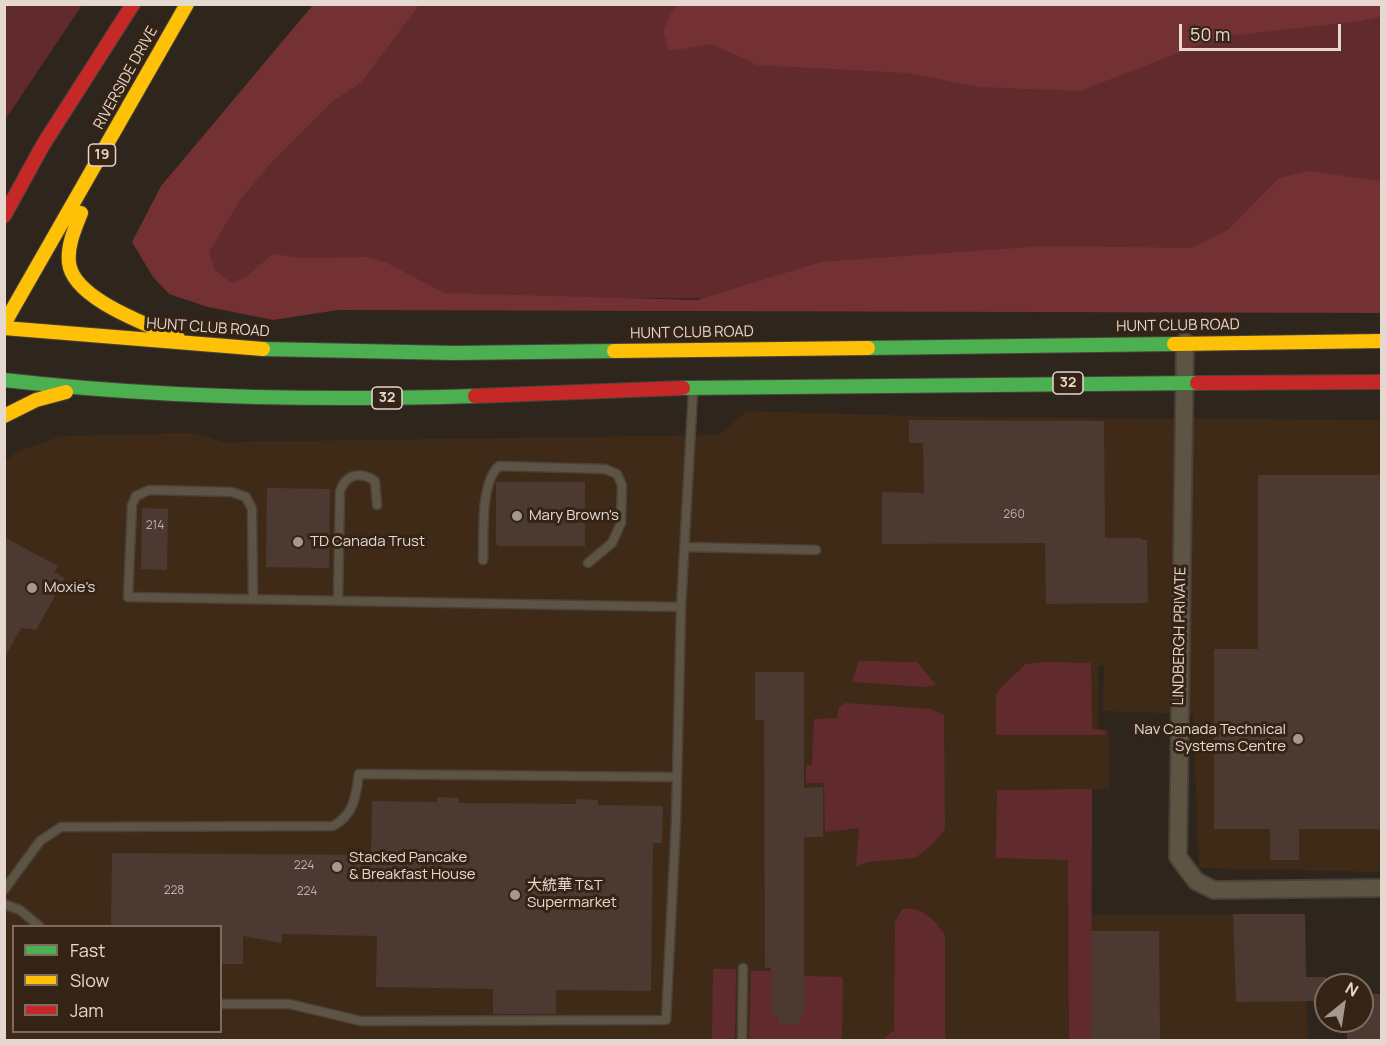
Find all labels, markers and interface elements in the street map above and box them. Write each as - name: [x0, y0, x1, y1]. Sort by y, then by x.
- scale bar: [1182, 12, 1344, 50]
- text: 50 m: [1190, 22, 1230, 46]
- street label: RIVERSIDE DRIVE: [90, 23, 162, 133]
- road number: 19: [88, 144, 116, 166]
- street label: HUNT CLUB ROAD: [146, 315, 270, 341]
- street label: HUNT CLUB ROAD: [1116, 316, 1240, 336]
- street label: HUNT CLUB ROAD: [630, 323, 754, 343]
- road number: 32: [1053, 372, 1083, 394]
- road number: 32: [372, 387, 402, 409]
- place label: Mary Brown's: [529, 507, 619, 525]
- house number: 260: [1003, 508, 1025, 522]
- marker: Mary Brown's: [510, 509, 524, 523]
- house number: 214: [146, 519, 164, 533]
- place label: TD Canada Trust: [310, 533, 425, 551]
- marker: TD Canada Trust: [291, 535, 305, 549]
- street label: LINDBERGH PRIVATE: [1170, 567, 1190, 705]
- place label: Moxie's: [44, 579, 95, 597]
- marker: Moxie's: [25, 581, 39, 595]
- place label: Nav Canada Technical Systems Centre: [1134, 721, 1286, 756]
- marker: Nav Canada Technical Systems Centre: [1291, 732, 1305, 746]
- place label: Stacked Pancake & Breakfast House: [349, 849, 476, 884]
- house number: 224: [294, 859, 314, 873]
- marker: Stacked Pancake & Breakfast House: [330, 860, 344, 874]
- place label: 大統華 T&T Supermarket: [527, 877, 617, 912]
- house number: 228: [164, 884, 184, 898]
- house number: 224: [297, 885, 317, 899]
- marker: 大統華 T&T Supermarket: [508, 888, 522, 902]
- legend: [12, 925, 222, 1033]
- text: Fast: [70, 938, 105, 962]
- text: Slow: [70, 968, 109, 992]
- north arrow: [1314, 973, 1374, 1033]
- text: N: [1342, 977, 1362, 1002]
- text: Jam: [70, 998, 104, 1022]

